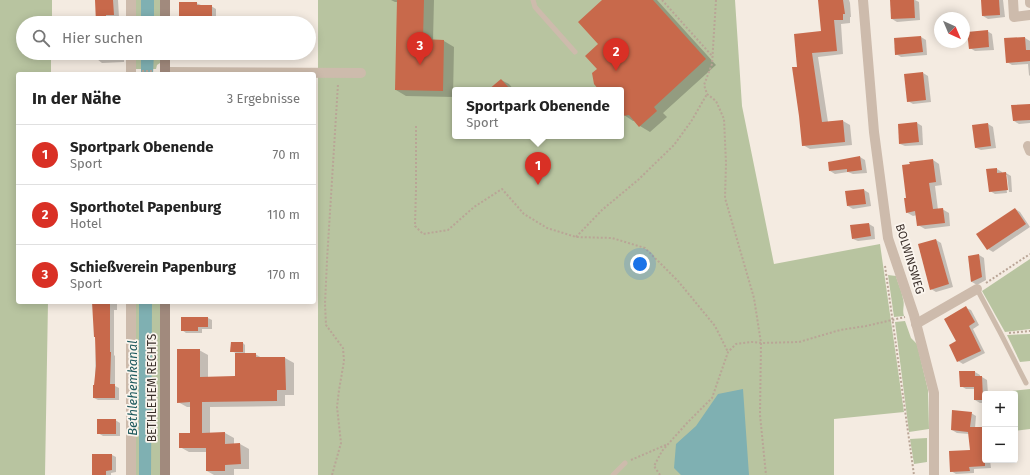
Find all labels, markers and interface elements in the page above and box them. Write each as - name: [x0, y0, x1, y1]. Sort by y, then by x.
- north arrow: [934, 12, 970, 48]
- search box: [16, 16, 316, 60]
- icon: search: [30, 27, 52, 49]
- text: Hier suchen: [62, 29, 143, 47]
- pin: 3: [407, 32, 433, 65]
- pin: 2: [603, 38, 629, 71]
- popup: [452, 87, 624, 139]
- text: In der Nähe: [32, 88, 121, 109]
- text: 3 Ergebnisse: [227, 91, 300, 106]
- text: Sportpark Obenende: [466, 97, 610, 115]
- text: Sport: [466, 115, 498, 130]
- text: Sportpark Obenende: [70, 138, 213, 156]
- text: 1: [42, 147, 48, 162]
- text: 70 m: [273, 147, 300, 162]
- pin: 1: [525, 152, 551, 185]
- text: Sport: [70, 156, 102, 171]
- text: Sporthotel Papenburg: [70, 198, 221, 216]
- text: 2: [42, 207, 48, 222]
- text: 110 m: [267, 207, 300, 222]
- text: Hotel: [70, 216, 102, 231]
- street label: BOLWINSWEG: [893, 222, 927, 296]
- your location: [630, 254, 650, 274]
- text: Schießverein Papenburg: [70, 258, 236, 276]
- text: 3: [42, 267, 48, 282]
- text: 170 m: [267, 267, 300, 282]
- text: Sport: [70, 276, 102, 291]
- street label: BETHLEHEM RECHTS: [145, 333, 159, 442]
- water label: Bethlehemkanal: [125, 340, 140, 436]
- map controls: [982, 391, 1018, 463]
- button: +: [982, 391, 1018, 427]
- button: −: [982, 427, 1018, 463]

